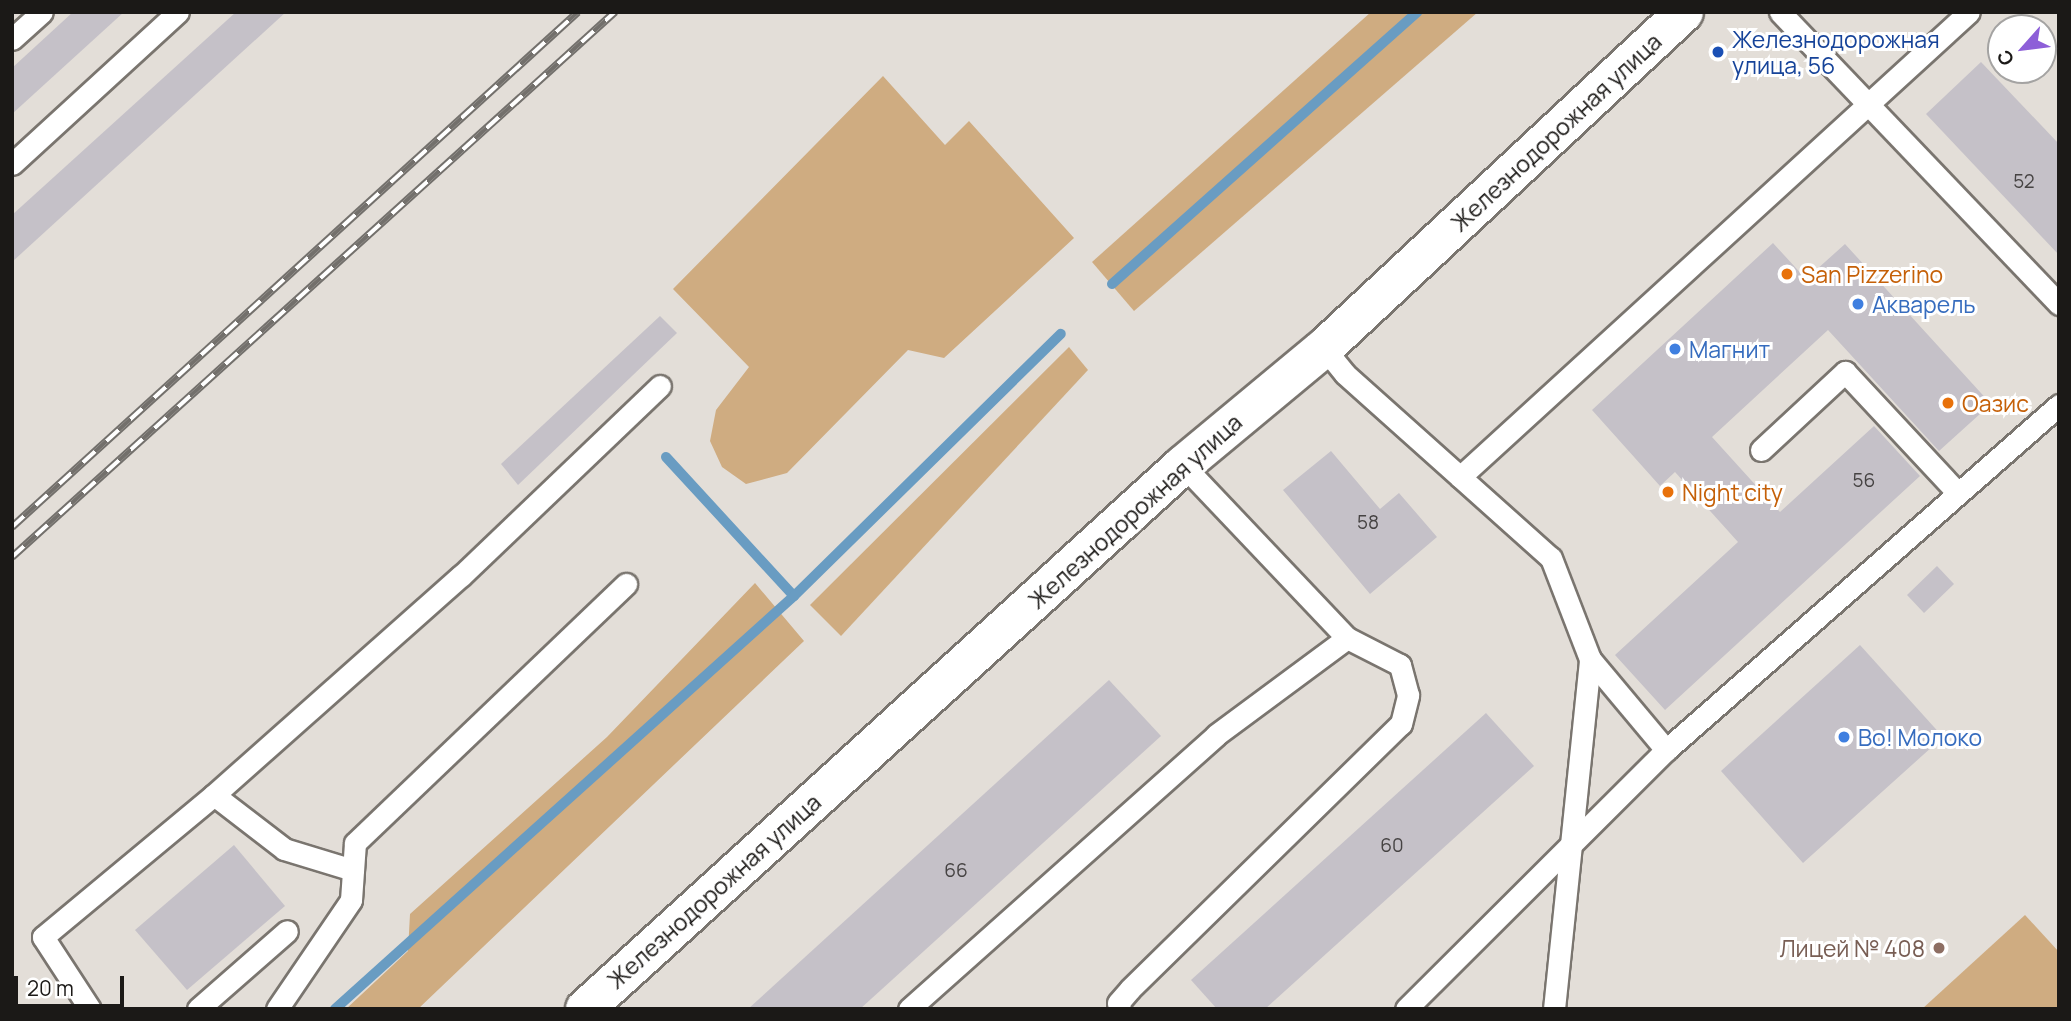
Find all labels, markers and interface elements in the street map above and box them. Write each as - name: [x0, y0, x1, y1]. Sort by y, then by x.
- north arrow: [1987, 14, 2057, 84]
- place label: Железнодорожная улица, 56: [1732, 25, 1940, 79]
- street label: Железнодорожная улица: [1445, 27, 1667, 237]
- marker: Железнодорожная улица, 56: [1710, 44, 1726, 60]
- text: С: [1990, 46, 2020, 70]
- house number: 52: [2013, 171, 2035, 193]
- place label: San Pizzerino: [1801, 260, 1943, 288]
- marker: San Pizzerino: [1779, 266, 1795, 282]
- place label: Акварель: [1872, 290, 1976, 318]
- marker: Акварель: [1850, 296, 1866, 312]
- place label: Магнит: [1689, 335, 1770, 363]
- marker: Магнит: [1667, 341, 1683, 357]
- place label: Оазис: [1962, 389, 2029, 417]
- marker: Оазис: [1940, 395, 1956, 411]
- street label: Железнодорожная улица: [1023, 408, 1247, 614]
- house number: 56: [1853, 470, 1875, 492]
- place label: Night city: [1682, 478, 1783, 506]
- marker: Night city: [1660, 484, 1676, 500]
- house number: 58: [1357, 512, 1379, 534]
- place label: Во! Молоко: [1858, 723, 1982, 751]
- marker: Во! Молоко: [1836, 729, 1852, 745]
- street label: Железнодорожная улица: [602, 788, 826, 994]
- house number: 60: [1380, 835, 1404, 857]
- house number: 66: [944, 860, 968, 882]
- place label: Лицей № 408: [1780, 934, 1925, 962]
- marker: Лицей № 408: [1931, 940, 1947, 956]
- scale bar: [18, 962, 128, 1006]
- text: 20 m: [27, 974, 74, 1002]

